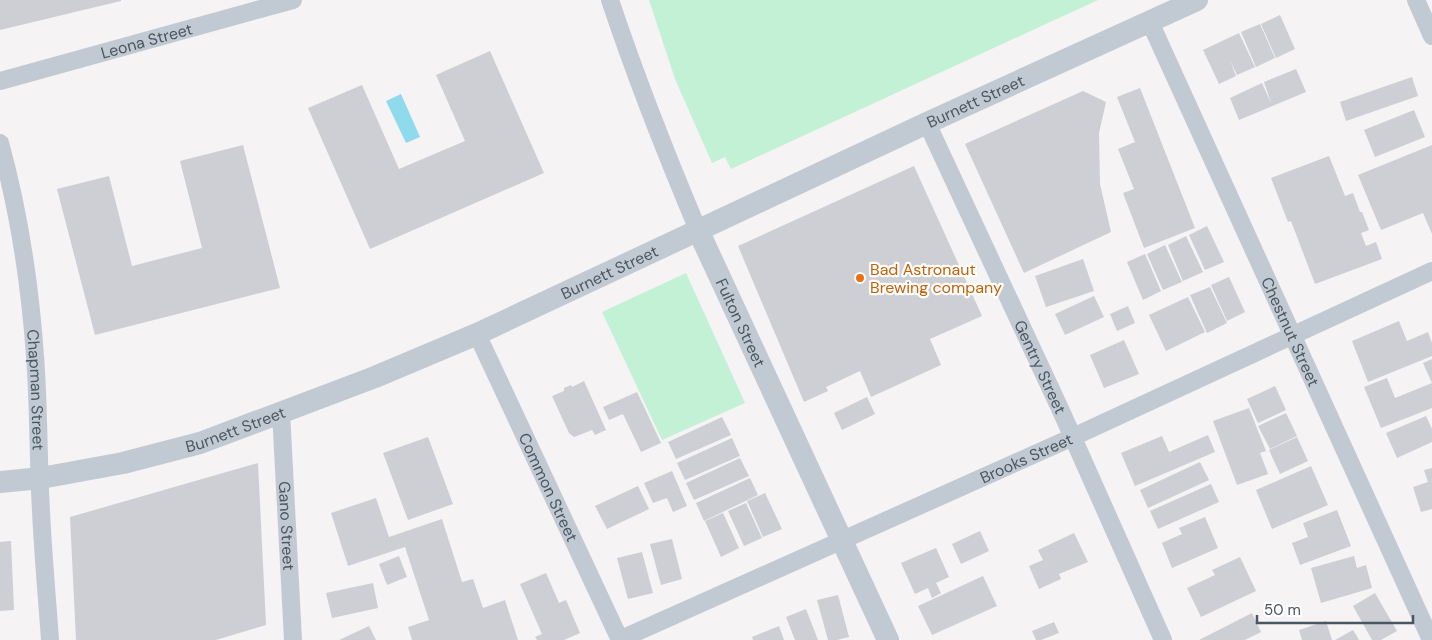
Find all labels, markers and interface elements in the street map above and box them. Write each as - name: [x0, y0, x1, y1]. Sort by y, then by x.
- street label: Leona Street: [98, 18, 195, 64]
- street label: Burnett Street: [923, 70, 1028, 133]
- street label: Burnett Street: [558, 241, 662, 304]
- place label: Bad Astronaut Brewing company: [870, 259, 1002, 298]
- marker: Bad Astronaut Brewing company: [854, 272, 866, 284]
- street label: Chestnut Street: [1256, 274, 1324, 390]
- street label: Fulton Street: [711, 275, 770, 371]
- street label: Gentry Street: [1009, 317, 1071, 417]
- street label: Chapman Street: [22, 328, 49, 451]
- street label: Burnett Street: [183, 402, 288, 457]
- street label: Brooks Street: [977, 428, 1076, 488]
- street label: Common Street: [514, 429, 583, 545]
- street label: Gano Street: [274, 481, 299, 571]
- scale bar: [1257, 592, 1413, 624]
- text: 50 m: [1264, 600, 1301, 620]

